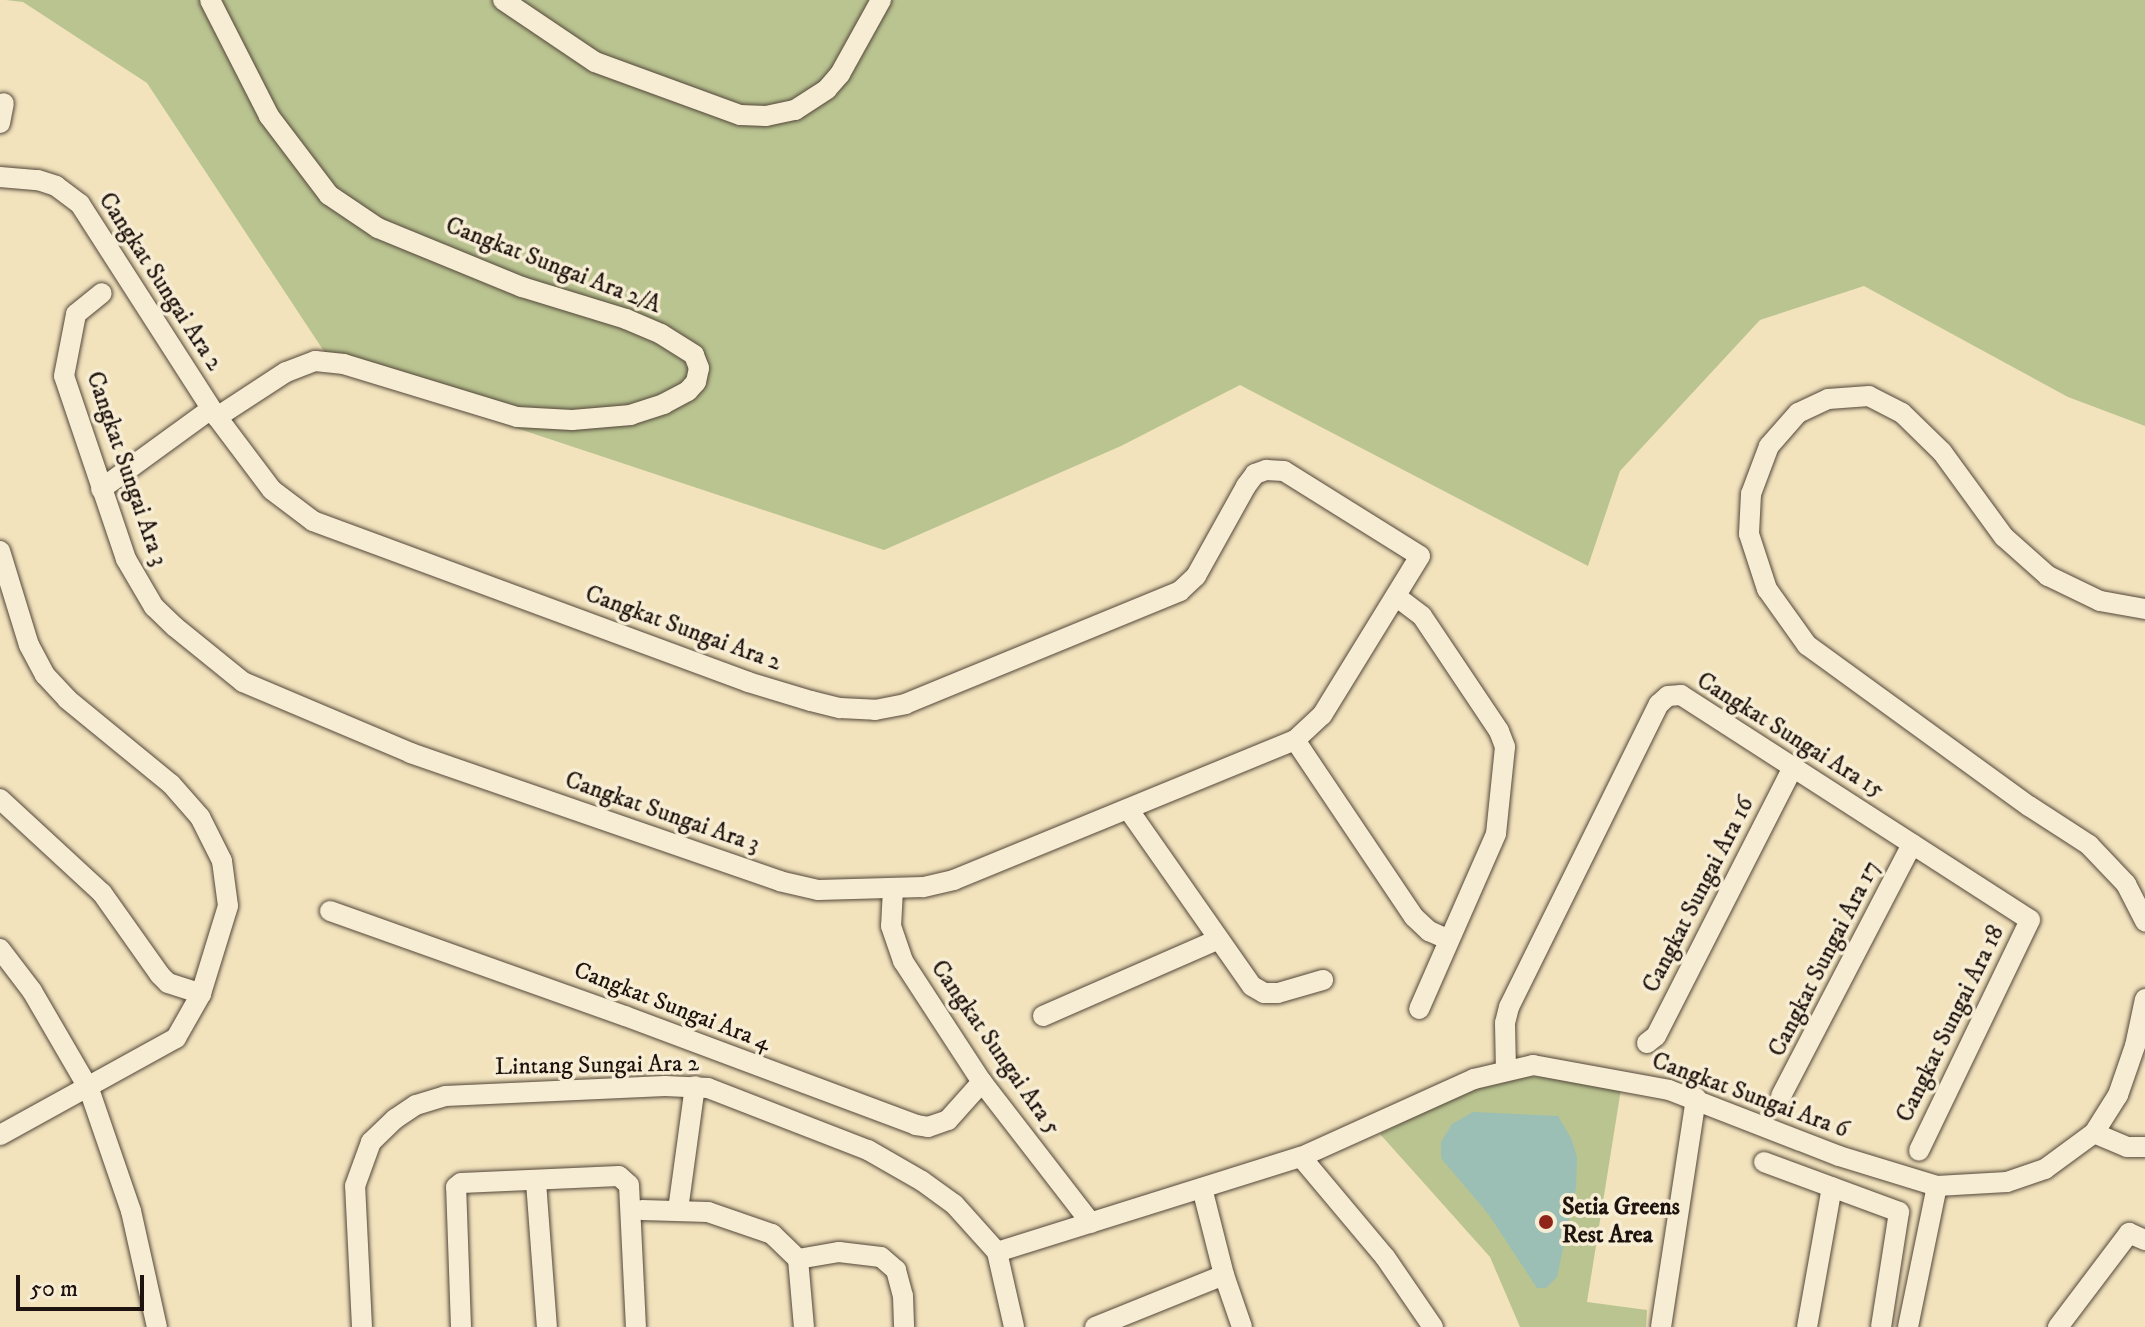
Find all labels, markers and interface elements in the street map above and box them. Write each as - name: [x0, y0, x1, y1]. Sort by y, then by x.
- street label: Cangkat Sungai Ara 2: [92, 188, 228, 376]
- street label: Cangkat Sungai Ara 2/A: [441, 212, 665, 320]
- street label: Cangkat Sungai Ara 3: [79, 368, 173, 570]
- street label: Cangkat Sungai Ara 2: [581, 580, 785, 678]
- street label: Cangkat Sungai Ara 15: [1691, 667, 1889, 805]
- street label: Cangkat Sungai Ara 3: [561, 766, 763, 860]
- street label: Cangkat Sungai Ara 16: [1637, 792, 1761, 998]
- street label: Cangkat Sungai Ara 17: [1763, 856, 1887, 1062]
- street label: Cangkat Sungai Ara 18: [1891, 921, 2011, 1127]
- street label: Cangkat Sungai Ara 5: [924, 955, 1066, 1141]
- street label: Cangkat Sungai Ara 4: [569, 956, 775, 1058]
- street label: Cangkat Sungai Ara 6: [1648, 1047, 1852, 1145]
- street label: Lintang Sungai Ara 2: [495, 1050, 699, 1082]
- place label: Setia Greens Rest Area: [1562, 1194, 1680, 1250]
- marker: Setia Greens Rest Area: [1537, 1213, 1555, 1231]
- scale bar: [20, 1259, 148, 1309]
- text: 50 m: [30, 1274, 78, 1304]

